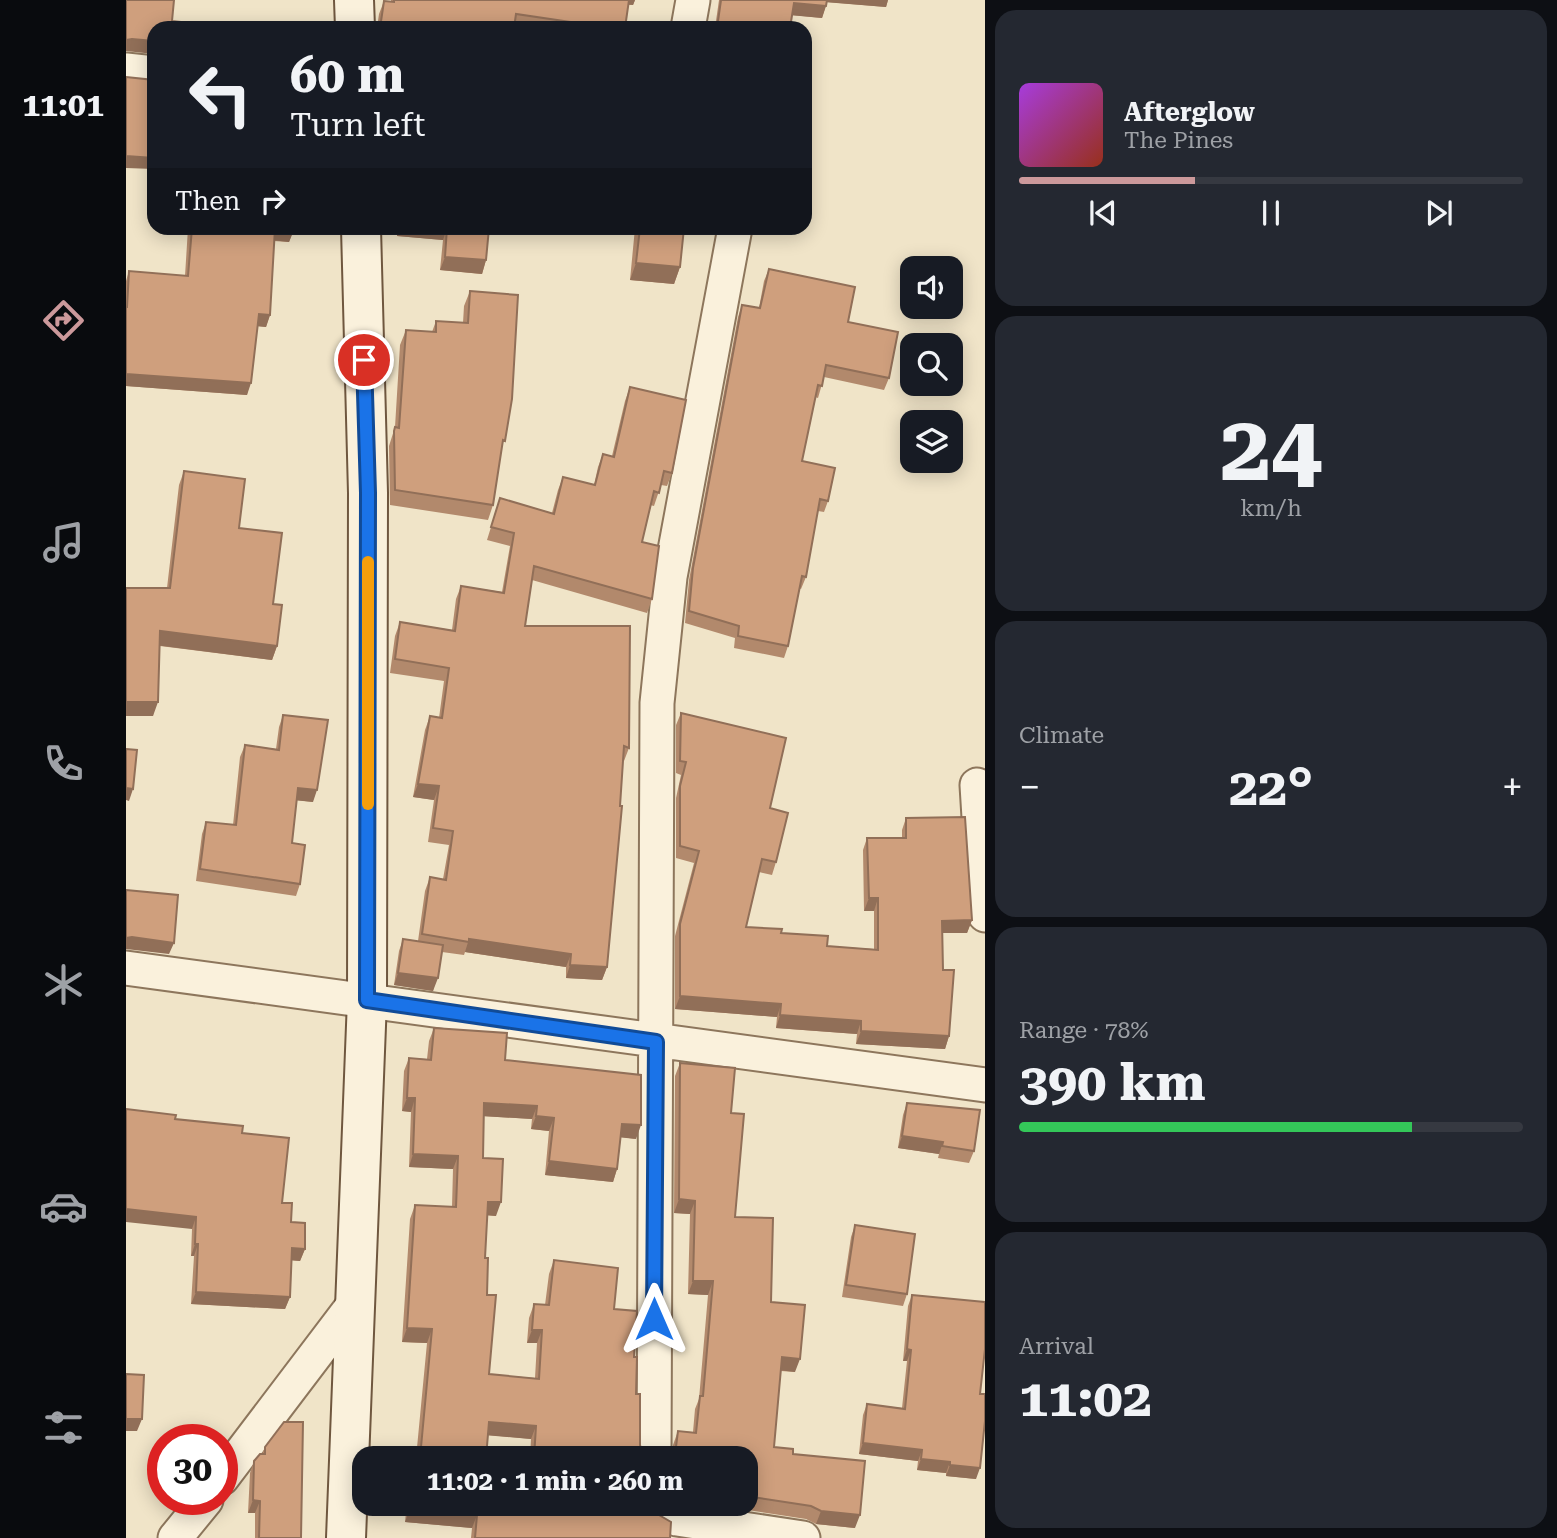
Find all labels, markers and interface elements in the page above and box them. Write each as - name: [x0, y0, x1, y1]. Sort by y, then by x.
- text: 60 m: [290, 47, 405, 104]
- icon: left: [175, 49, 266, 140]
- text: 11:01: [22, 86, 104, 124]
- text: Afterglow: [1124, 97, 1255, 127]
- text: Turn left: [290, 106, 425, 144]
- text: The Pines: [1124, 127, 1233, 154]
- icon: right: [254, 182, 292, 220]
- text: Then: [175, 186, 240, 216]
- icon: previous: [1084, 194, 1122, 232]
- icon: pause: [1252, 194, 1290, 232]
- icon: next: [1420, 194, 1458, 232]
- map controls: [900, 256, 963, 473]
- button: sound: [900, 256, 963, 319]
- icon: directions: [39, 296, 88, 345]
- pin: [334, 330, 394, 390]
- button: search: [900, 333, 963, 396]
- icon: arrive: [345, 341, 383, 379]
- text: 24: [1220, 396, 1322, 502]
- button: layers: [900, 410, 963, 473]
- text: km/h: [1240, 495, 1302, 522]
- icon: music: [39, 518, 88, 567]
- text: Climate: [1019, 722, 1104, 749]
- icon: phone: [39, 739, 88, 788]
- text: 22°: [1229, 757, 1313, 818]
- text: −: [1019, 765, 1040, 809]
- text: +: [1502, 765, 1523, 809]
- icon: climate: [39, 960, 88, 1009]
- text: Range · 78%: [1019, 1017, 1148, 1044]
- text: 390 km: [1019, 1052, 1206, 1113]
- icon: car: [39, 1182, 88, 1231]
- position arrow: [617, 1282, 691, 1356]
- text: Arrival: [1019, 1333, 1094, 1360]
- text: 11:02: [1019, 1368, 1152, 1429]
- icon: filters: [39, 1403, 88, 1452]
- speed limit sign: 30: [147, 1424, 238, 1515]
- text: 11:02 · 1 min · 260 m: [427, 1466, 683, 1496]

